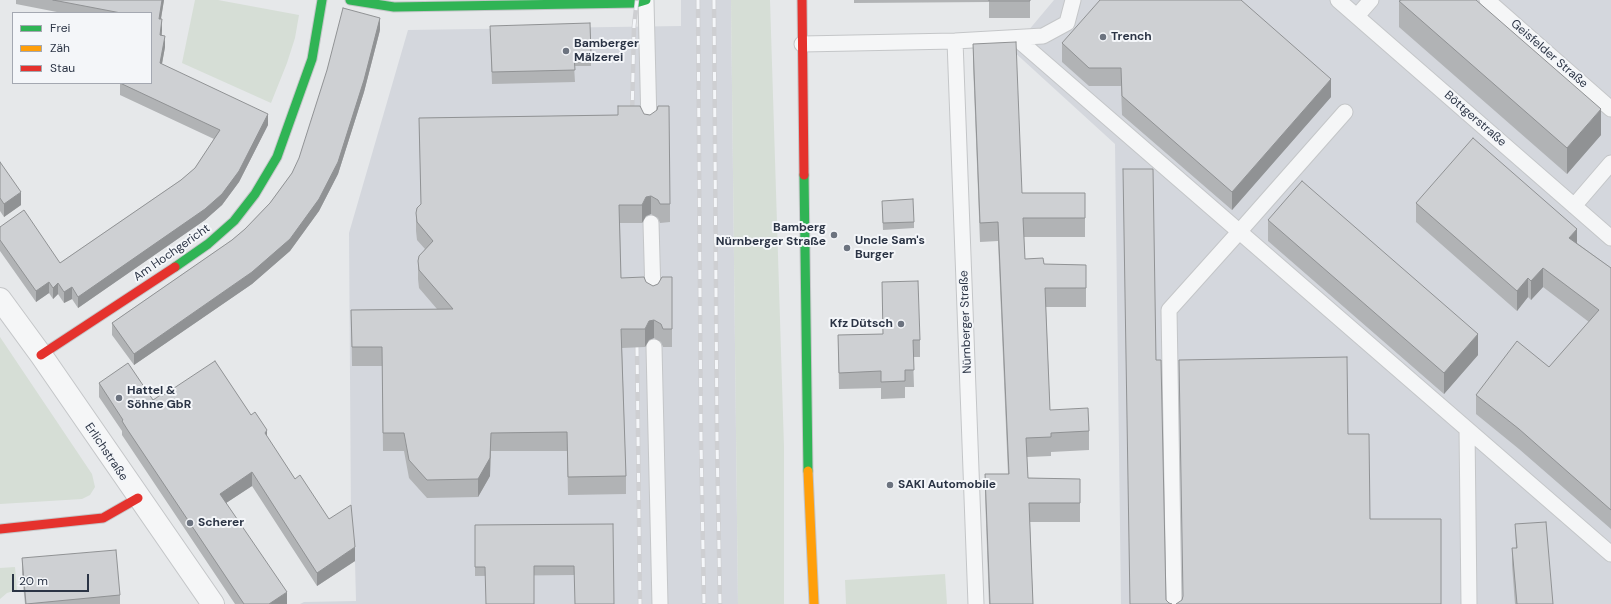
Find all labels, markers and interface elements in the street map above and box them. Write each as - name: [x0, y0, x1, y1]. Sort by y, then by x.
- legend: [12, 12, 152, 84]
- street label: Geisfelder Straße: [1508, 17, 1590, 91]
- text: Frei: [50, 20, 70, 36]
- place label: Trench: [1111, 30, 1152, 44]
- marker: Trench: [1098, 32, 1108, 42]
- place label: Bamberger Mälzerei: [574, 37, 639, 65]
- text: Zäh: [50, 40, 70, 56]
- marker: Bamberger Mälzerei: [561, 46, 571, 56]
- text: Stau: [50, 60, 75, 76]
- street label: Böttgerstraße: [1441, 88, 1509, 150]
- street label: Am Hochgericht: [131, 221, 213, 285]
- place label: Bamberg Nürnberger Straße: [716, 221, 826, 249]
- marker: Bamberg Nürnberger Straße: [829, 230, 839, 240]
- place label: Uncle Sam's Burger: [855, 234, 925, 262]
- marker: Uncle Sam's Burger: [842, 243, 852, 253]
- street label: Nürnberger Straße: [957, 270, 975, 374]
- place label: Kfz Dütsch: [830, 317, 893, 331]
- marker: Kfz Dütsch: [896, 319, 906, 329]
- place label: Hattel & Söhne GbR: [127, 384, 191, 412]
- marker: Hattel & Söhne GbR: [114, 393, 124, 403]
- street label: Erlichstraße: [81, 420, 131, 484]
- place label: SAKI Automobile: [898, 478, 996, 492]
- marker: SAKI Automobile: [885, 480, 895, 490]
- place label: Scherer: [198, 516, 244, 530]
- marker: Scherer: [185, 518, 195, 528]
- scale bar: [14, 566, 91, 592]
- text: 20 m: [19, 573, 48, 589]

